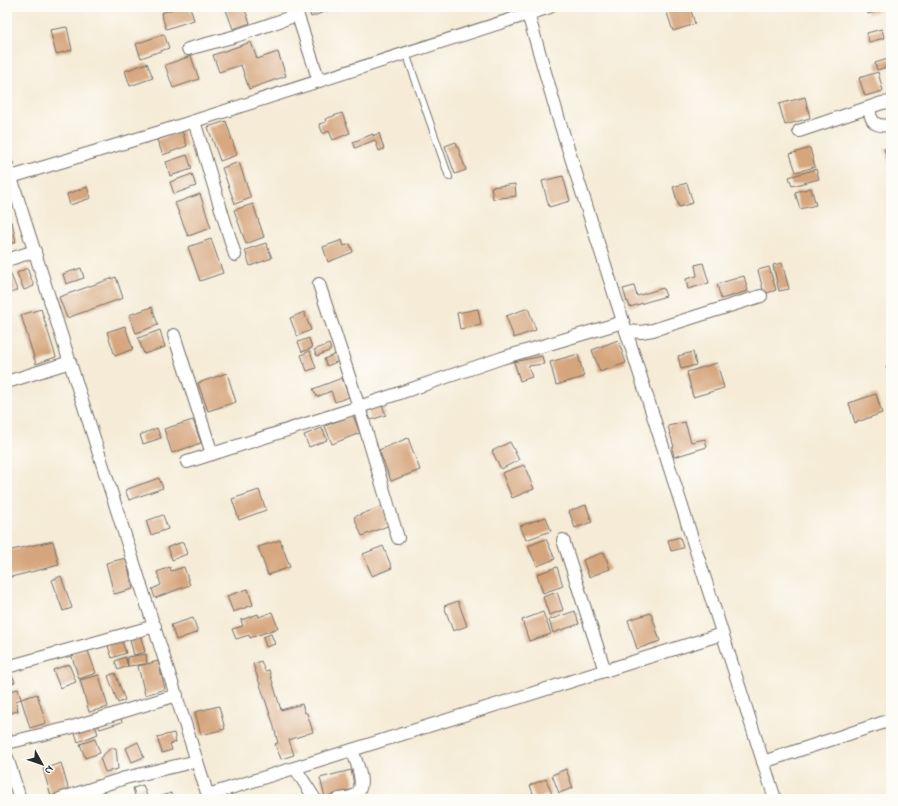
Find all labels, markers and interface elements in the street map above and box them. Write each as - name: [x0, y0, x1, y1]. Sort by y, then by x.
- north arrow: [22, 744, 62, 784]
- text: N: [40, 762, 57, 778]

